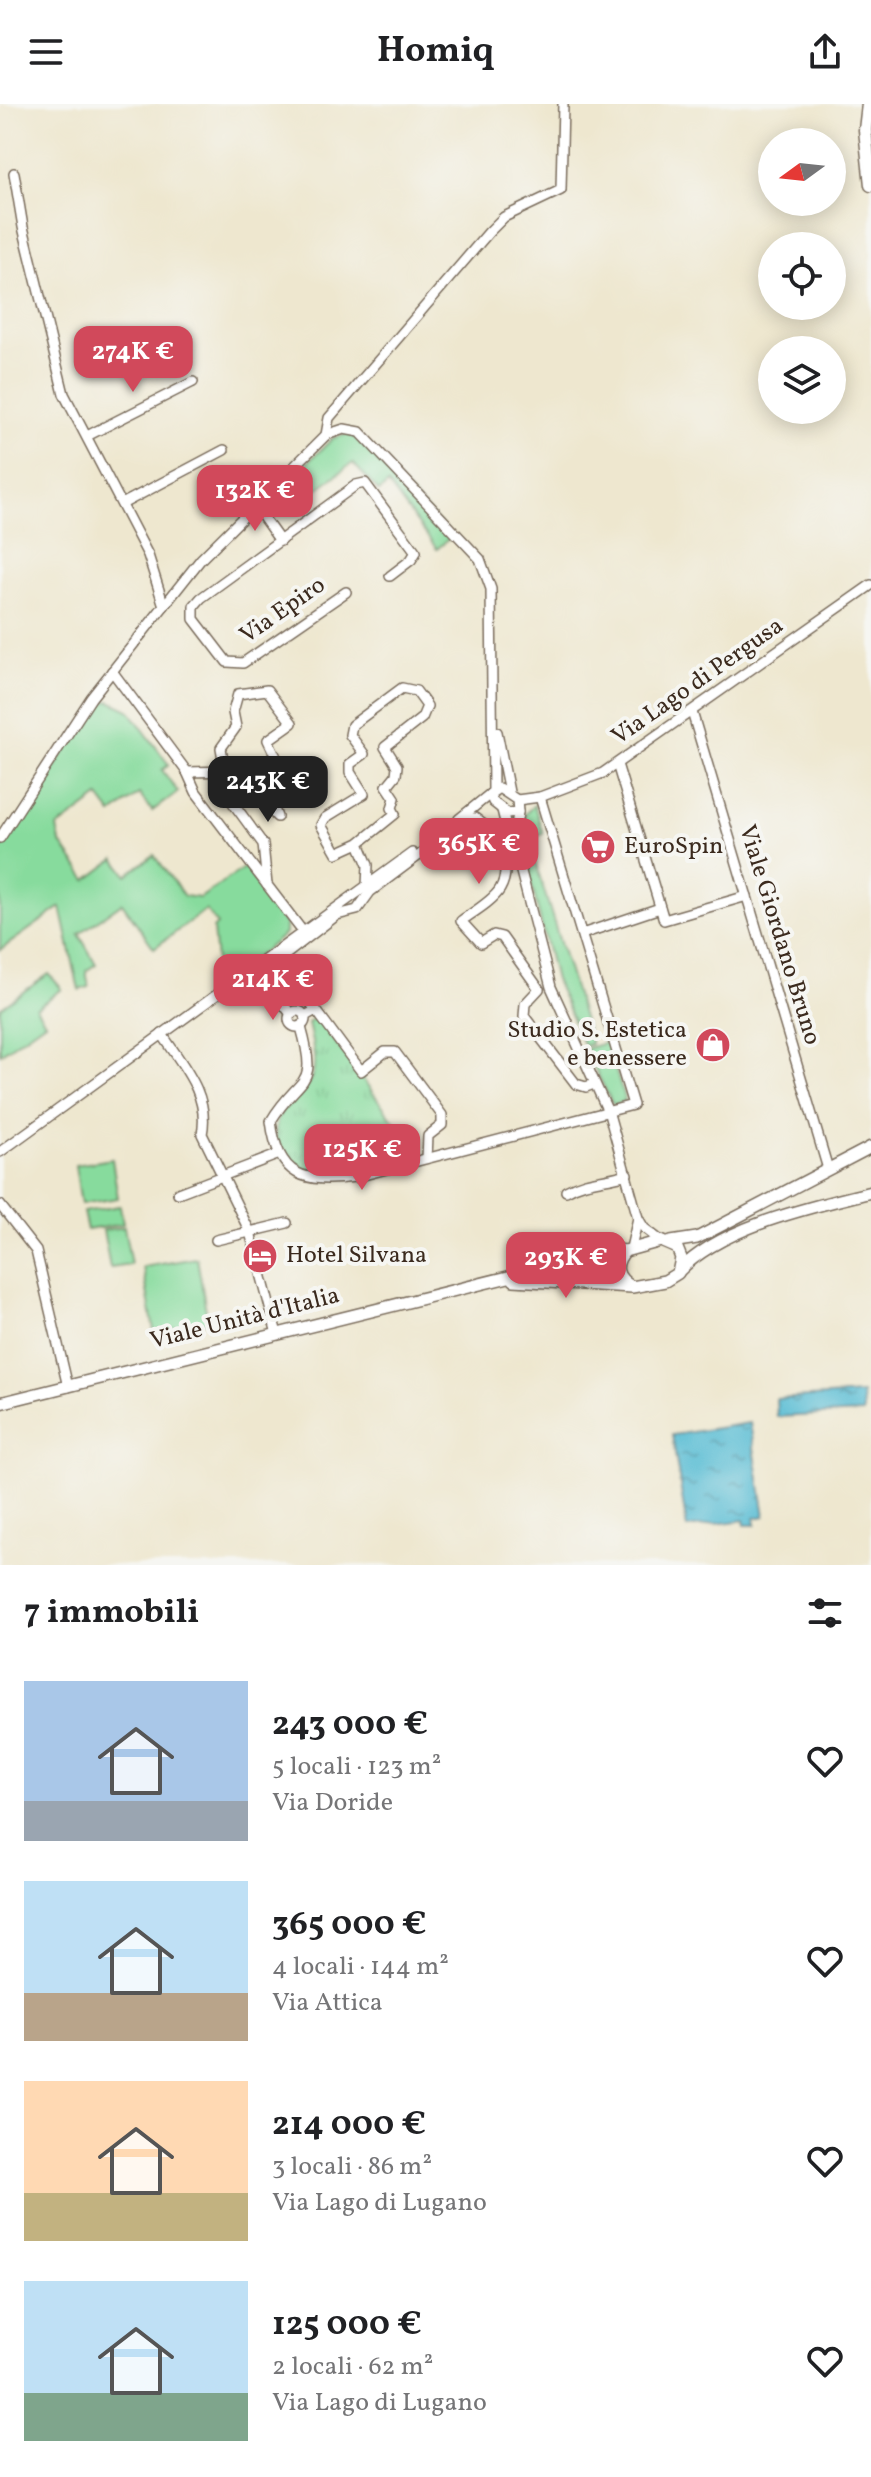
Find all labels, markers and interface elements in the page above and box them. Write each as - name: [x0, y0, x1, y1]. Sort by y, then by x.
- text: Homiq: [377, 27, 494, 77]
- icon: menu: [24, 30, 68, 74]
- icon: share: [803, 30, 847, 74]
- north arrow: [758, 128, 846, 216]
- map controls: [758, 128, 846, 424]
- button: locate: [758, 232, 846, 320]
- pin: 274K €: [68, 326, 198, 394]
- text: 274K €: [92, 334, 174, 370]
- button: layers: [758, 336, 846, 424]
- pin: 132K €: [190, 465, 320, 533]
- text: 132K €: [215, 473, 295, 509]
- street label: Via Epiro: [233, 569, 333, 653]
- street label: Via Lago di Pergusa: [605, 610, 791, 754]
- pin: 243K €: [203, 756, 333, 824]
- text: 243K €: [226, 764, 310, 800]
- pin: 365K €: [414, 818, 544, 886]
- street label: Viale Giordano Bruno: [729, 821, 829, 1049]
- text: 365K €: [437, 826, 521, 862]
- supermarket icon: EuroSpin: [579, 828, 617, 866]
- place label: EuroSpin: [624, 830, 723, 864]
- pin: 214K €: [208, 954, 338, 1022]
- text: 214K €: [232, 962, 314, 998]
- place label: Studio S. Estetica e benessere: [507, 1014, 687, 1076]
- shop icon: Studio S. Estetica e benessere: [694, 1026, 732, 1064]
- pin: 125K €: [297, 1124, 427, 1192]
- text: 125K €: [322, 1132, 402, 1168]
- pin: 293K €: [501, 1232, 631, 1300]
- hotel icon: Hotel Silvana: [241, 1237, 279, 1275]
- place label: Hotel Silvana: [286, 1239, 427, 1273]
- text: 293K €: [524, 1240, 608, 1276]
- street label: Viale Unità d'Italia: [147, 1279, 343, 1359]
- text: 7 immobili: [24, 1590, 199, 1637]
- icon: filters: [803, 1591, 847, 1635]
- text: 243 000 €: [272, 1702, 428, 1749]
- icon: home: [88, 1713, 184, 1809]
- icon: heart: [803, 1739, 847, 1783]
- text: 5 locali · 123 m²: [272, 1749, 441, 1785]
- text: Via Doride: [272, 1785, 393, 1821]
- text: 365 000 €: [272, 1902, 427, 1949]
- icon: home: [88, 1913, 184, 2009]
- icon: heart: [803, 1939, 847, 1983]
- text: 4 locali · 144 m²: [272, 1949, 449, 1985]
- text: Via Attica: [272, 1985, 383, 2021]
- text: 214 000 €: [272, 2102, 426, 2149]
- icon: home: [88, 2113, 184, 2209]
- icon: heart: [803, 2139, 847, 2183]
- text: 3 locali · 86 m²: [272, 2149, 432, 2185]
- text: Via Lago di Lugano: [272, 2185, 487, 2221]
- text: 125 000 €: [272, 2302, 422, 2349]
- icon: home: [88, 2313, 184, 2409]
- icon: heart: [803, 2339, 847, 2383]
- text: 2 locali · 62 m²: [272, 2349, 433, 2385]
- text: Via Lago di Lugano: [272, 2385, 487, 2421]

